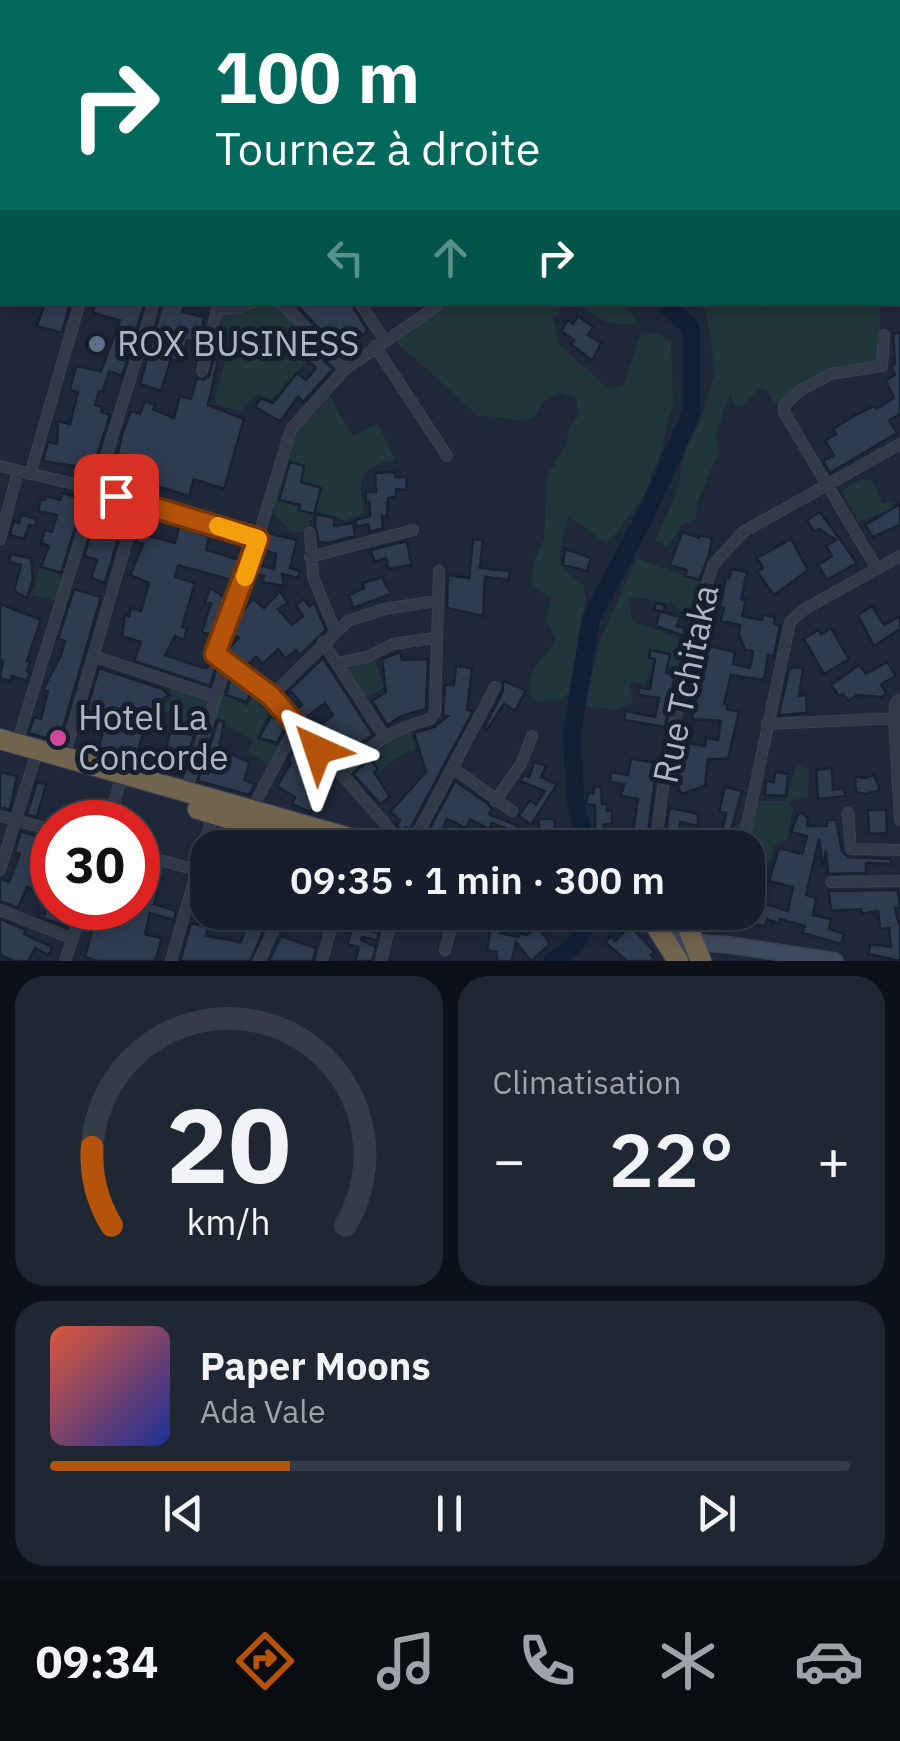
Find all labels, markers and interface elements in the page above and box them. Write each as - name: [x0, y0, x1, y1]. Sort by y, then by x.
- text: 100 m: [215, 31, 420, 122]
- icon: right: [50, 40, 180, 170]
- text: Tournez à droite: [215, 119, 540, 177]
- icon: left: [318, 230, 373, 285]
- icon: ahead: [423, 230, 478, 285]
- icon: right: [528, 230, 583, 285]
- place label: ROX BUSINESS: [117, 320, 359, 366]
- marker: ROX BUSINESS: [86, 333, 108, 355]
- pin: [74, 454, 159, 539]
- icon: arrive: [89, 469, 144, 524]
- street label: Rue Tchitaka: [642, 580, 728, 787]
- place label: Hotel La Concorde: [78, 694, 228, 780]
- position arrow: [266, 698, 370, 802]
- marker: Hotel La Concorde: [47, 727, 69, 749]
- speed limit sign: 30: [30, 800, 160, 930]
- text: 09:35 · 1 min · 300 m: [290, 855, 665, 904]
- text: Climatisation: [493, 1061, 681, 1103]
- text: 20: [166, 1076, 291, 1212]
- text: 22°: [609, 1110, 734, 1208]
- text: −: [493, 1124, 526, 1195]
- text: +: [817, 1124, 850, 1195]
- text: km/h: [187, 1198, 271, 1245]
- text: Paper Moons: [200, 1341, 431, 1390]
- text: Ada Vale: [200, 1390, 326, 1432]
- icon: previous: [156, 1486, 211, 1541]
- icon: pause: [422, 1486, 477, 1541]
- icon: next: [689, 1486, 744, 1541]
- icon: directions: [230, 1626, 300, 1696]
- icon: music: [371, 1626, 441, 1696]
- icon: phone: [512, 1626, 582, 1696]
- icon: climate: [653, 1626, 723, 1696]
- icon: car: [794, 1626, 864, 1696]
- text: 09:34: [36, 1632, 158, 1690]

